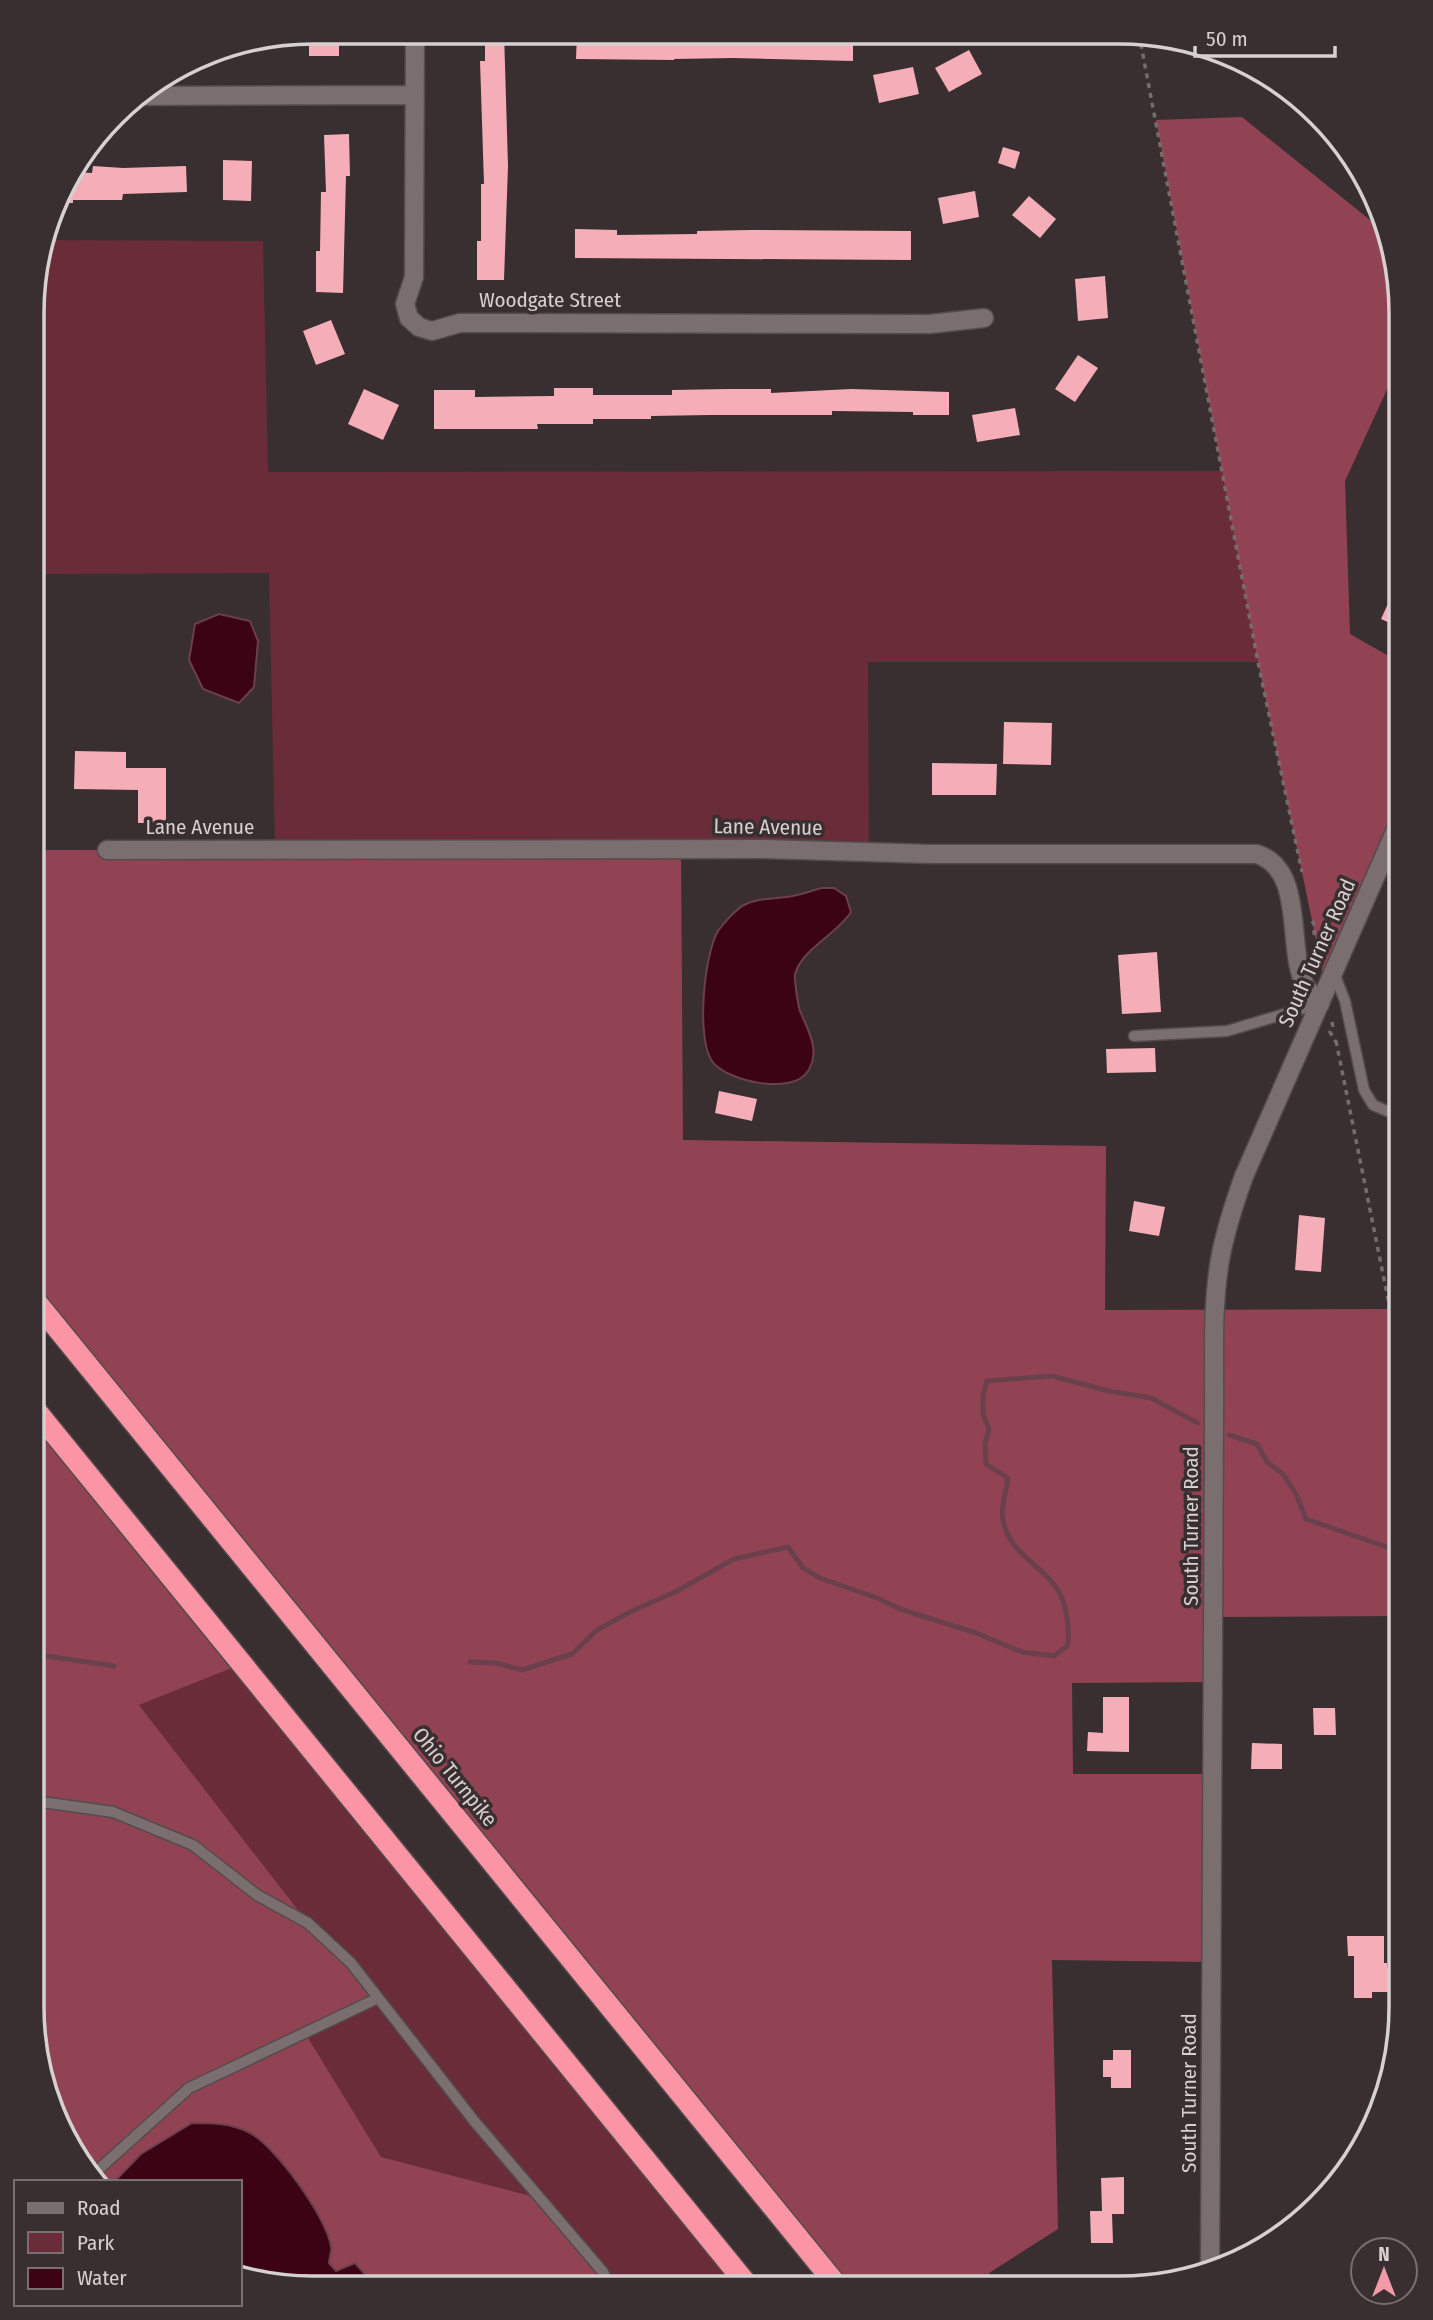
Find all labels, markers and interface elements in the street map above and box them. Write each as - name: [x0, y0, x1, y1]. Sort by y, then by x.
- scale bar: [1195, 14, 1335, 58]
- text: 50 m: [1206, 26, 1248, 52]
- street label: Woodgate Street: [479, 287, 621, 313]
- street label: Lane Avenue: [713, 813, 823, 841]
- street label: Lane Avenue: [146, 814, 254, 840]
- street label: South Turner Road: [1273, 875, 1361, 1031]
- street label: South Turner Road: [1178, 1446, 1204, 1606]
- street label: Ohio Turnpike: [407, 1722, 503, 1832]
- street label: South Turner Road: [1176, 2013, 1202, 2173]
- legend: [14, 2180, 242, 2306]
- text: Road: [77, 2195, 121, 2221]
- text: Park: [77, 2230, 115, 2256]
- north arrow: [1349, 2236, 1419, 2306]
- text: N: [1378, 2243, 1390, 2266]
- text: Water: [77, 2265, 127, 2291]

